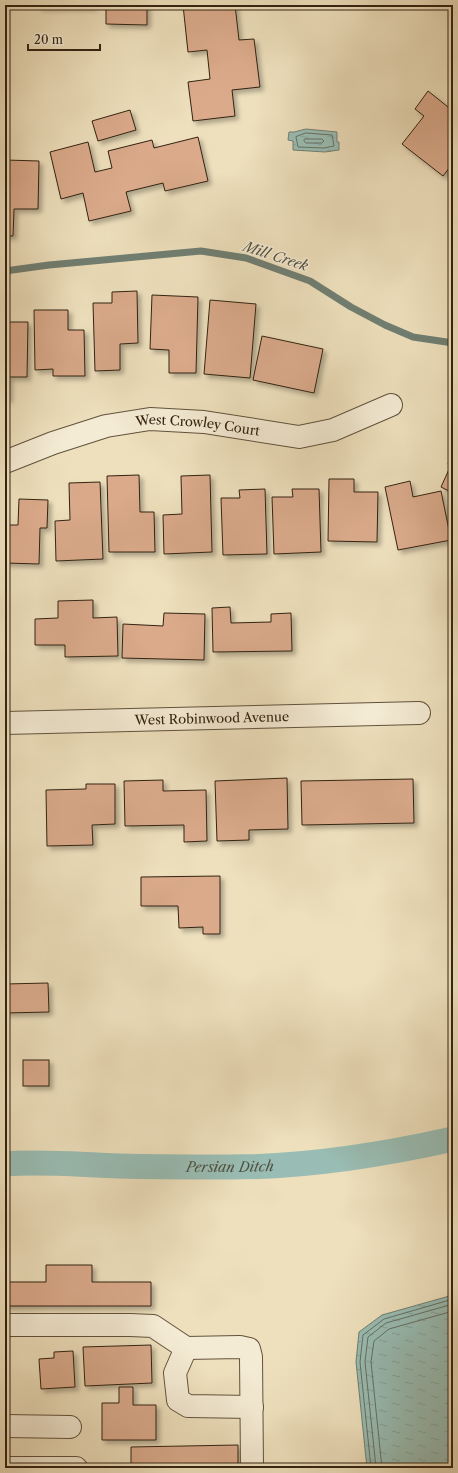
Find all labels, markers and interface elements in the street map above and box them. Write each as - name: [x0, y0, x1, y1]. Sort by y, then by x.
- scale bar: [28, 26, 100, 52]
- text: 20 m: [34, 32, 63, 47]
- water label: Mill Creek: [239, 236, 311, 275]
- street label: West Crowley Court: [134, 411, 262, 439]
- street label: West Robinwood Avenue: [133, 708, 289, 728]
- water label: Persian Ditch: [185, 1157, 274, 1176]

